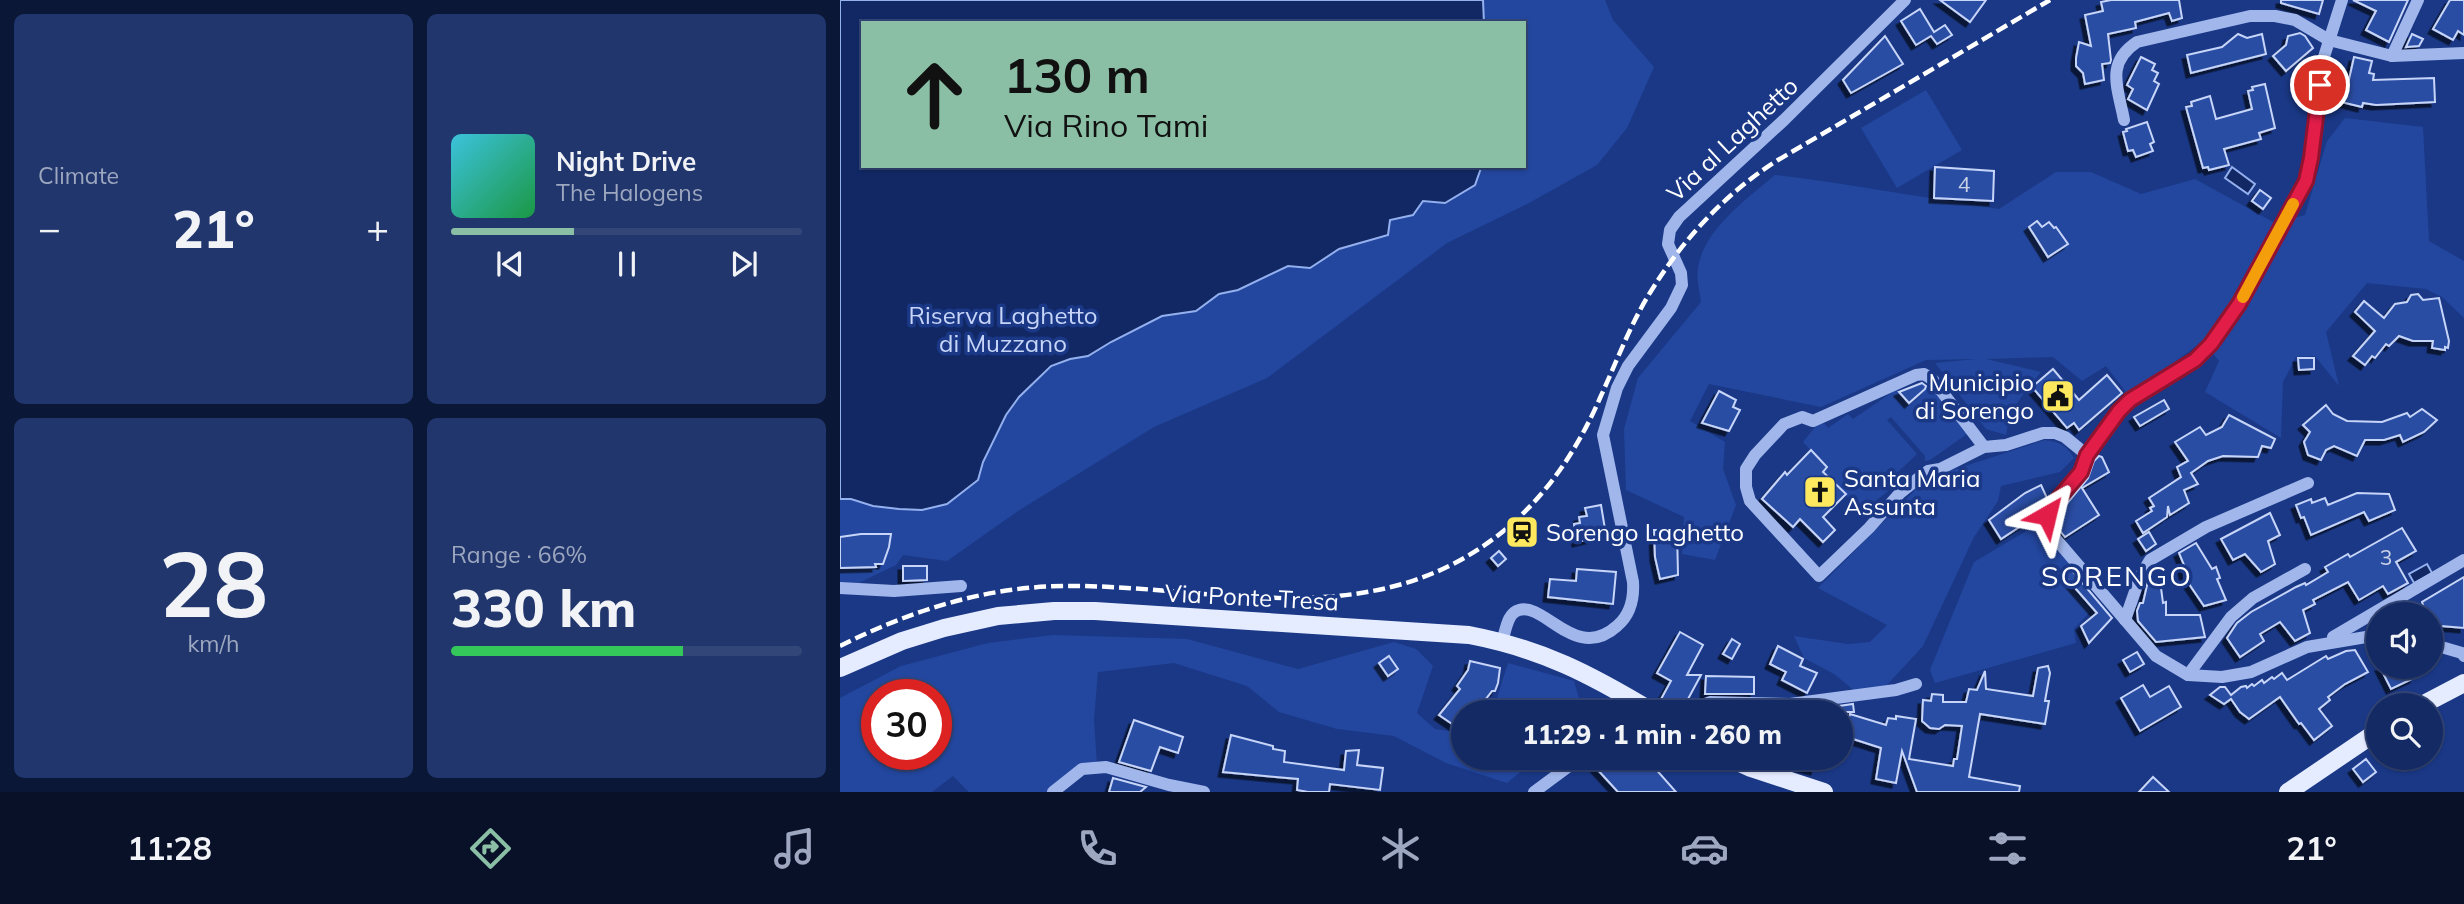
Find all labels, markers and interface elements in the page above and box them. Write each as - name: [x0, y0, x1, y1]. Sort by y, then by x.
- text: 130 m: [1004, 44, 1150, 105]
- icon: ahead: [889, 49, 980, 140]
- pin: [2290, 55, 2350, 115]
- icon: arrive: [2301, 66, 2339, 104]
- street label: Via al Laghetto: [1660, 71, 1804, 207]
- text: Via Rino Tami: [1004, 105, 1208, 145]
- text: Night Drive: [556, 145, 696, 178]
- text: Climate: [38, 161, 119, 190]
- house number: 4: [1958, 171, 1971, 197]
- text: The Halogens: [556, 178, 703, 207]
- text: 21°: [172, 196, 255, 261]
- text: −: [38, 204, 61, 252]
- text: +: [366, 204, 389, 252]
- icon: previous: [491, 245, 529, 283]
- icon: pause: [608, 245, 646, 283]
- icon: next: [725, 245, 763, 283]
- park label: Riserva Laghetto di Muzzano: [908, 300, 1098, 358]
- place label: Municipio di Sorengo: [1915, 367, 2034, 425]
- public building icon: Municipio di Sorengo: [2039, 377, 2077, 415]
- place label: Santa Maria Assunta: [1844, 463, 1980, 521]
- church icon: Santa Maria Assunta: [1801, 473, 1839, 511]
- position arrow: [2010, 478, 2084, 552]
- station icon: Sorengo Laghetto: [1503, 513, 1541, 551]
- place label: Sorengo Laghetto: [1546, 517, 1744, 547]
- text: 28: [159, 526, 268, 640]
- text: Range · 66%: [451, 540, 587, 569]
- house number: 3: [2380, 544, 2392, 570]
- district label: SORENGO: [2041, 558, 2193, 593]
- text: 330 km: [451, 575, 636, 640]
- street label: Via Ponte Tresa: [1164, 577, 1340, 617]
- map controls: [2366, 602, 2443, 770]
- button: sound: [2366, 602, 2443, 679]
- text: km/h: [187, 629, 240, 658]
- speed limit sign: 30: [861, 679, 952, 770]
- button: search: [2366, 693, 2443, 770]
- text: 11:29 · 1 min · 260 m: [1522, 718, 1782, 751]
- icon: directions: [466, 824, 515, 873]
- icon: music: [770, 824, 819, 873]
- icon: phone: [1073, 824, 1122, 873]
- icon: climate: [1376, 824, 1425, 873]
- icon: car: [1680, 824, 1729, 873]
- icon: filters: [1983, 824, 2032, 873]
- text: 11:28: [127, 828, 212, 868]
- text: 21°: [2286, 828, 2337, 868]

